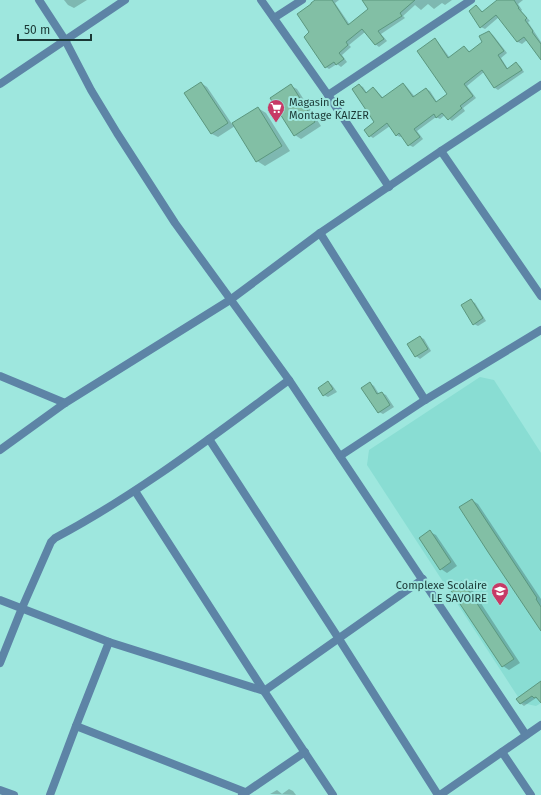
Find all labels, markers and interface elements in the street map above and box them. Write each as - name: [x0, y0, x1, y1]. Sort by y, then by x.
- scale bar: [18, 16, 91, 42]
- text: 50 m: [24, 23, 50, 37]
- place label: Magasin de Montage KAIZER: [289, 96, 369, 122]
- supermarket icon: Magasin de Montage KAIZER: [266, 98, 286, 123]
- place label: Complexe Scolaire LE SAVOIRE: [396, 579, 487, 605]
- school or university icon: Complexe Scolaire LE SAVOIRE: [490, 581, 510, 606]

